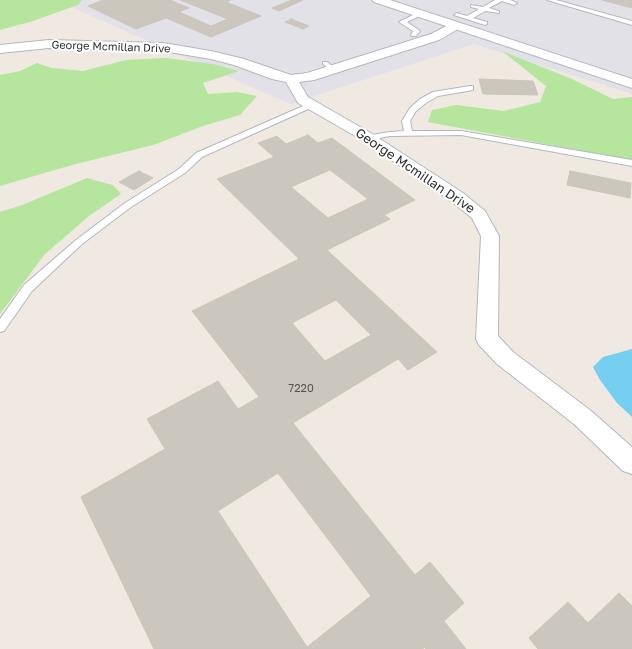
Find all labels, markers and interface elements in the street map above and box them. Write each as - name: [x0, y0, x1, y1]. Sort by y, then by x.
- street label: George Mcmillan Drive: [51, 38, 171, 56]
- street label: George Mcmillan Drive: [352, 125, 478, 217]
- house number: 7220: [288, 382, 314, 396]

